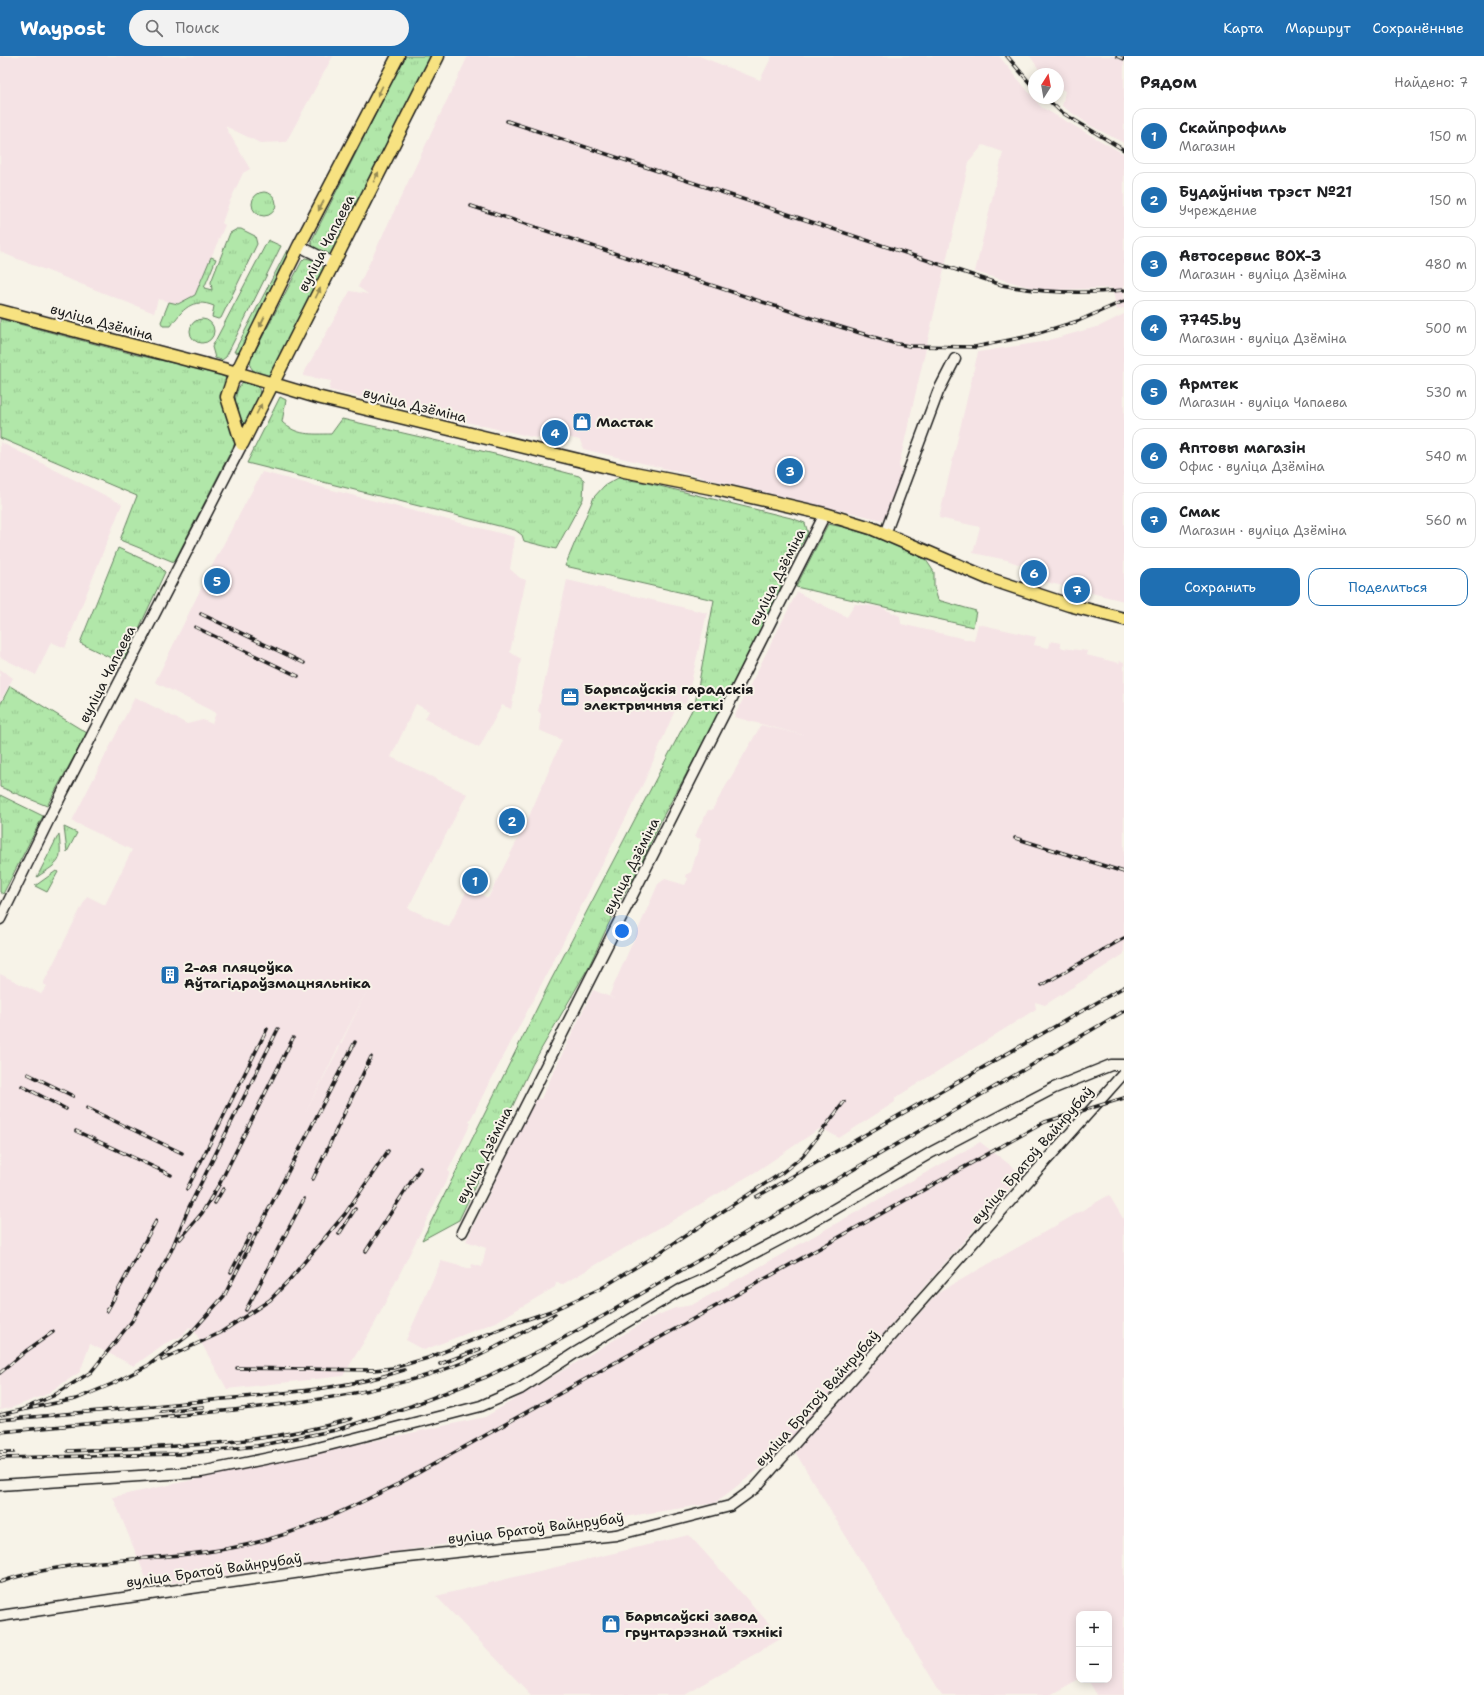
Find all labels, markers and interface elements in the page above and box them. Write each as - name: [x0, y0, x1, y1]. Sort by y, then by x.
- search box: [129, 10, 409, 46]
- text: Waypost: [20, 16, 105, 41]
- icon: search: [143, 17, 165, 39]
- text: Поиск: [175, 18, 219, 38]
- text: Карта: [1223, 19, 1263, 37]
- text: Маршрут: [1285, 19, 1351, 37]
- text: Сохранённые: [1373, 19, 1464, 37]
- north arrow: [1028, 68, 1064, 104]
- text: Рядом: [1140, 71, 1197, 93]
- text: Найдено: 7: [1394, 74, 1468, 91]
- one-way arrow: [377, 85, 383, 97]
- text: Скайпрофиль: [1179, 118, 1286, 138]
- text: 1: [1151, 128, 1157, 145]
- text: 150 m: [1429, 128, 1467, 145]
- text: Магазин: [1179, 138, 1235, 155]
- one-way arrow: [373, 171, 379, 183]
- text: Будаўнічы трэст №21: [1179, 182, 1352, 202]
- street label: вуліца Чапаева: [294, 191, 358, 295]
- text: 2: [1149, 192, 1159, 209]
- text: 150 m: [1429, 192, 1467, 209]
- one-way arrow: [317, 200, 324, 212]
- text: Учреждение: [1179, 202, 1257, 219]
- text: Автосервис BOX-3: [1179, 246, 1321, 266]
- text: 3: [1149, 256, 1159, 273]
- text: 480 m: [1425, 256, 1467, 273]
- text: Магазин · вуліца Дзёміна: [1179, 266, 1347, 283]
- one-way arrow: [315, 287, 321, 299]
- street label: вуліца Дзёміна: [48, 300, 156, 345]
- text: 7745.by: [1179, 310, 1241, 330]
- one-way arrow: [259, 317, 265, 328]
- text: 4: [1149, 320, 1159, 337]
- text: 500 m: [1425, 320, 1467, 337]
- text: Магазин · вуліца Дзёміна: [1179, 330, 1347, 347]
- text: Армтек: [1179, 374, 1238, 394]
- street label: вуліца Дзёміна: [361, 383, 469, 427]
- text: 5: [1150, 384, 1158, 401]
- text: 530 m: [1426, 384, 1467, 401]
- text: Магазин · вуліца Чапаева: [1179, 394, 1347, 411]
- one-way arrow: [256, 403, 263, 415]
- shop icon: Мастак: [571, 411, 593, 433]
- place label: Мастак: [596, 413, 654, 431]
- pin: 4: [542, 418, 568, 448]
- text: Аптовы магазін: [1179, 438, 1306, 458]
- text: 6: [1149, 448, 1159, 465]
- text: 540 m: [1426, 448, 1467, 465]
- pin: 3: [777, 456, 803, 486]
- text: Офис · вуліца Дзёміна: [1179, 458, 1325, 475]
- text: Смак: [1179, 502, 1220, 522]
- text: 7: [1149, 512, 1159, 529]
- text: 560 m: [1426, 512, 1467, 529]
- text: Магазин · вуліца Дзёміна: [1179, 522, 1347, 539]
- street label: вуліца Дзёміна: [745, 525, 809, 628]
- pin: 6: [1021, 558, 1047, 588]
- pin: 5: [204, 566, 230, 596]
- button: Сохранить: [1140, 568, 1300, 606]
- button: Поделиться: [1308, 568, 1468, 606]
- pin: 7: [1064, 575, 1090, 605]
- street label: вуліца Чапаева: [75, 622, 139, 726]
- place label: Барысаўскія гарадскія электрычныя сеткі: [584, 680, 754, 714]
- office icon: Барысаўскія гарадскія электрычныя сеткі: [559, 686, 581, 708]
- pin: 2: [499, 806, 525, 836]
- street label: вуліца Дзёміна: [599, 814, 663, 917]
- pin: 1: [462, 866, 488, 896]
- your location: [612, 921, 632, 941]
- place label: 2-ая пляцоўка Аўтагідраўзмацняльніка: [184, 958, 371, 992]
- building icon: 2-ая пляцоўка Аўтагідраўзмацняльніка: [159, 964, 181, 986]
- street label: вуліца Братоў Вайнрубаў: [967, 1082, 1097, 1228]
- street label: вуліца Дзёміна: [452, 1103, 516, 1206]
- street label: вуліца Братоў Вайнрубаў: [751, 1326, 883, 1470]
- street label: вуліца Братоў Вайнрубаў: [447, 1508, 625, 1548]
- street label: вуліца Братоў Вайнрубаў: [125, 1549, 303, 1591]
- place label: Барысаўскі завод грунтарэзнай тэхнікі: [625, 1607, 783, 1641]
- map controls: [1076, 1611, 1112, 1683]
- button: +: [1076, 1611, 1112, 1647]
- shop icon: Барысаўскі завод грунтарэзнай тэхнікі: [600, 1613, 622, 1635]
- button: −: [1076, 1647, 1112, 1683]

